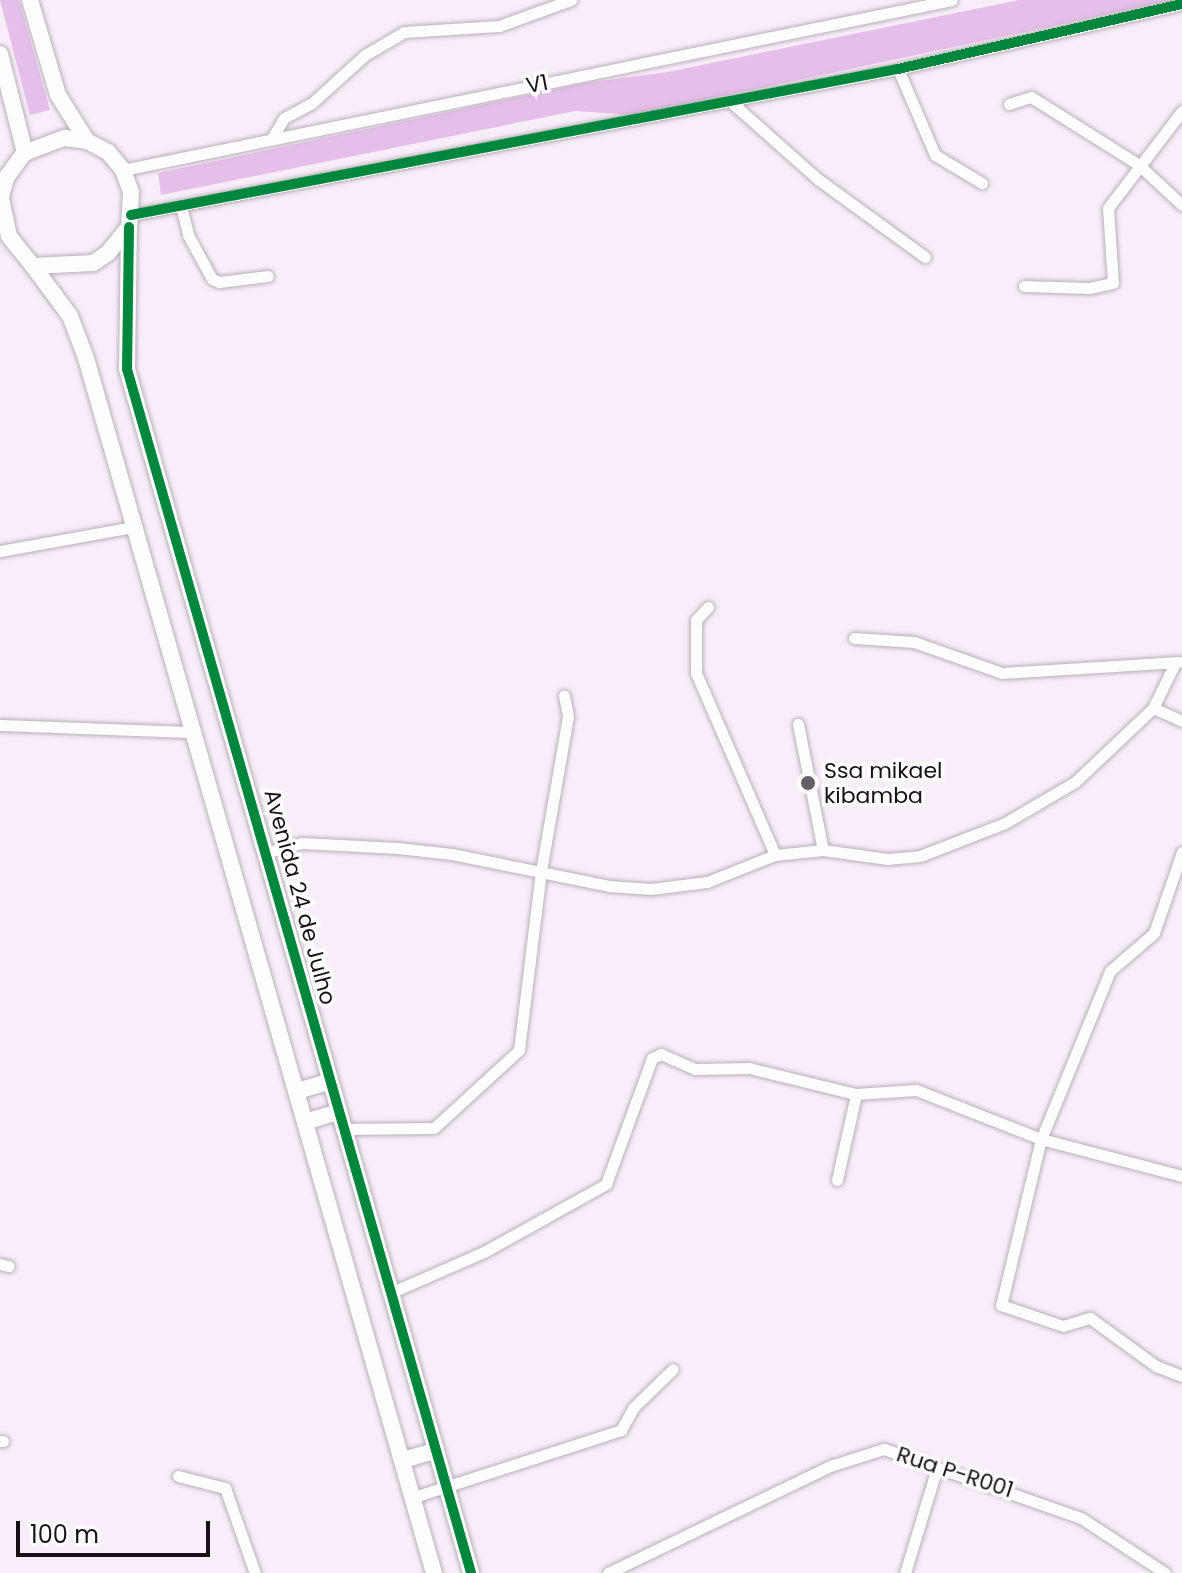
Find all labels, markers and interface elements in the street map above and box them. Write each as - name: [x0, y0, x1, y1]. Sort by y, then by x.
- street label: V1: [524, 69, 550, 99]
- place label: Ssa mikael kibamba: [824, 757, 942, 808]
- marker: Ssa mikael kibamba: [799, 774, 817, 792]
- street label: Avenida 24 de Julho: [259, 786, 341, 1008]
- street label: Rua P-R001: [893, 1441, 1017, 1503]
- scale bar: [20, 1505, 214, 1555]
- text: 100 m: [30, 1518, 99, 1551]

